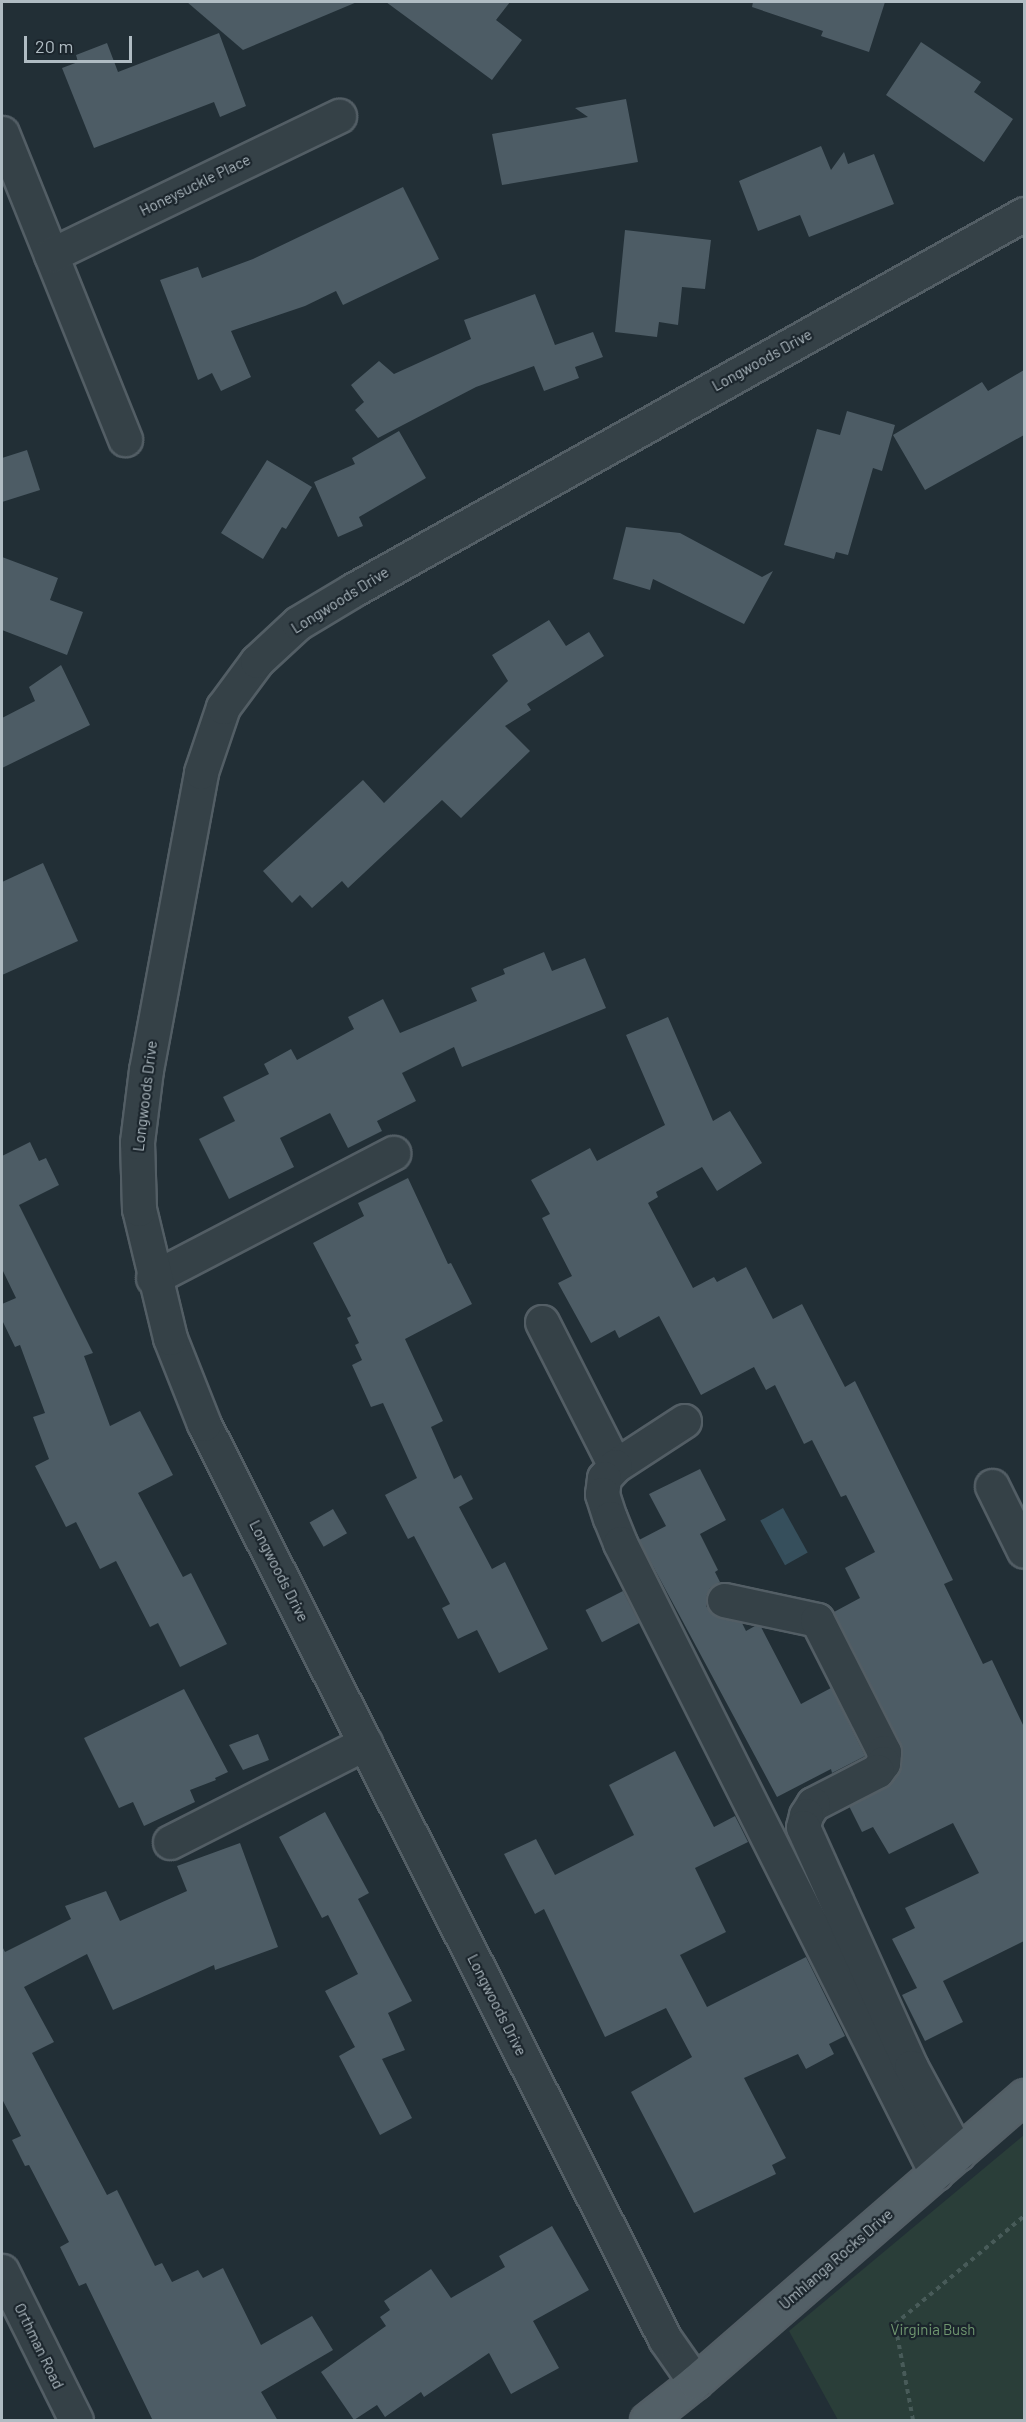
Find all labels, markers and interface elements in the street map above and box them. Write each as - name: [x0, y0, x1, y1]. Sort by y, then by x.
- scale bar: [27, 24, 135, 62]
- text: 20 m: [35, 35, 73, 57]
- street label: Honeysuckle Place: [137, 150, 253, 220]
- street label: Longwoods Drive: [709, 325, 815, 395]
- street label: Longwoods Drive: [288, 563, 392, 637]
- street label: Longwoods Drive: [129, 1040, 161, 1152]
- street label: Longwoods Drive: [246, 1517, 312, 1625]
- street label: Longwoods Drive: [464, 1951, 530, 2059]
- street label: Umhlanga Rocks Drive: [776, 2205, 896, 2313]
- street label: Orthman Road: [11, 2300, 67, 2392]
- park label: Virginia Bush: [891, 2321, 975, 2339]

